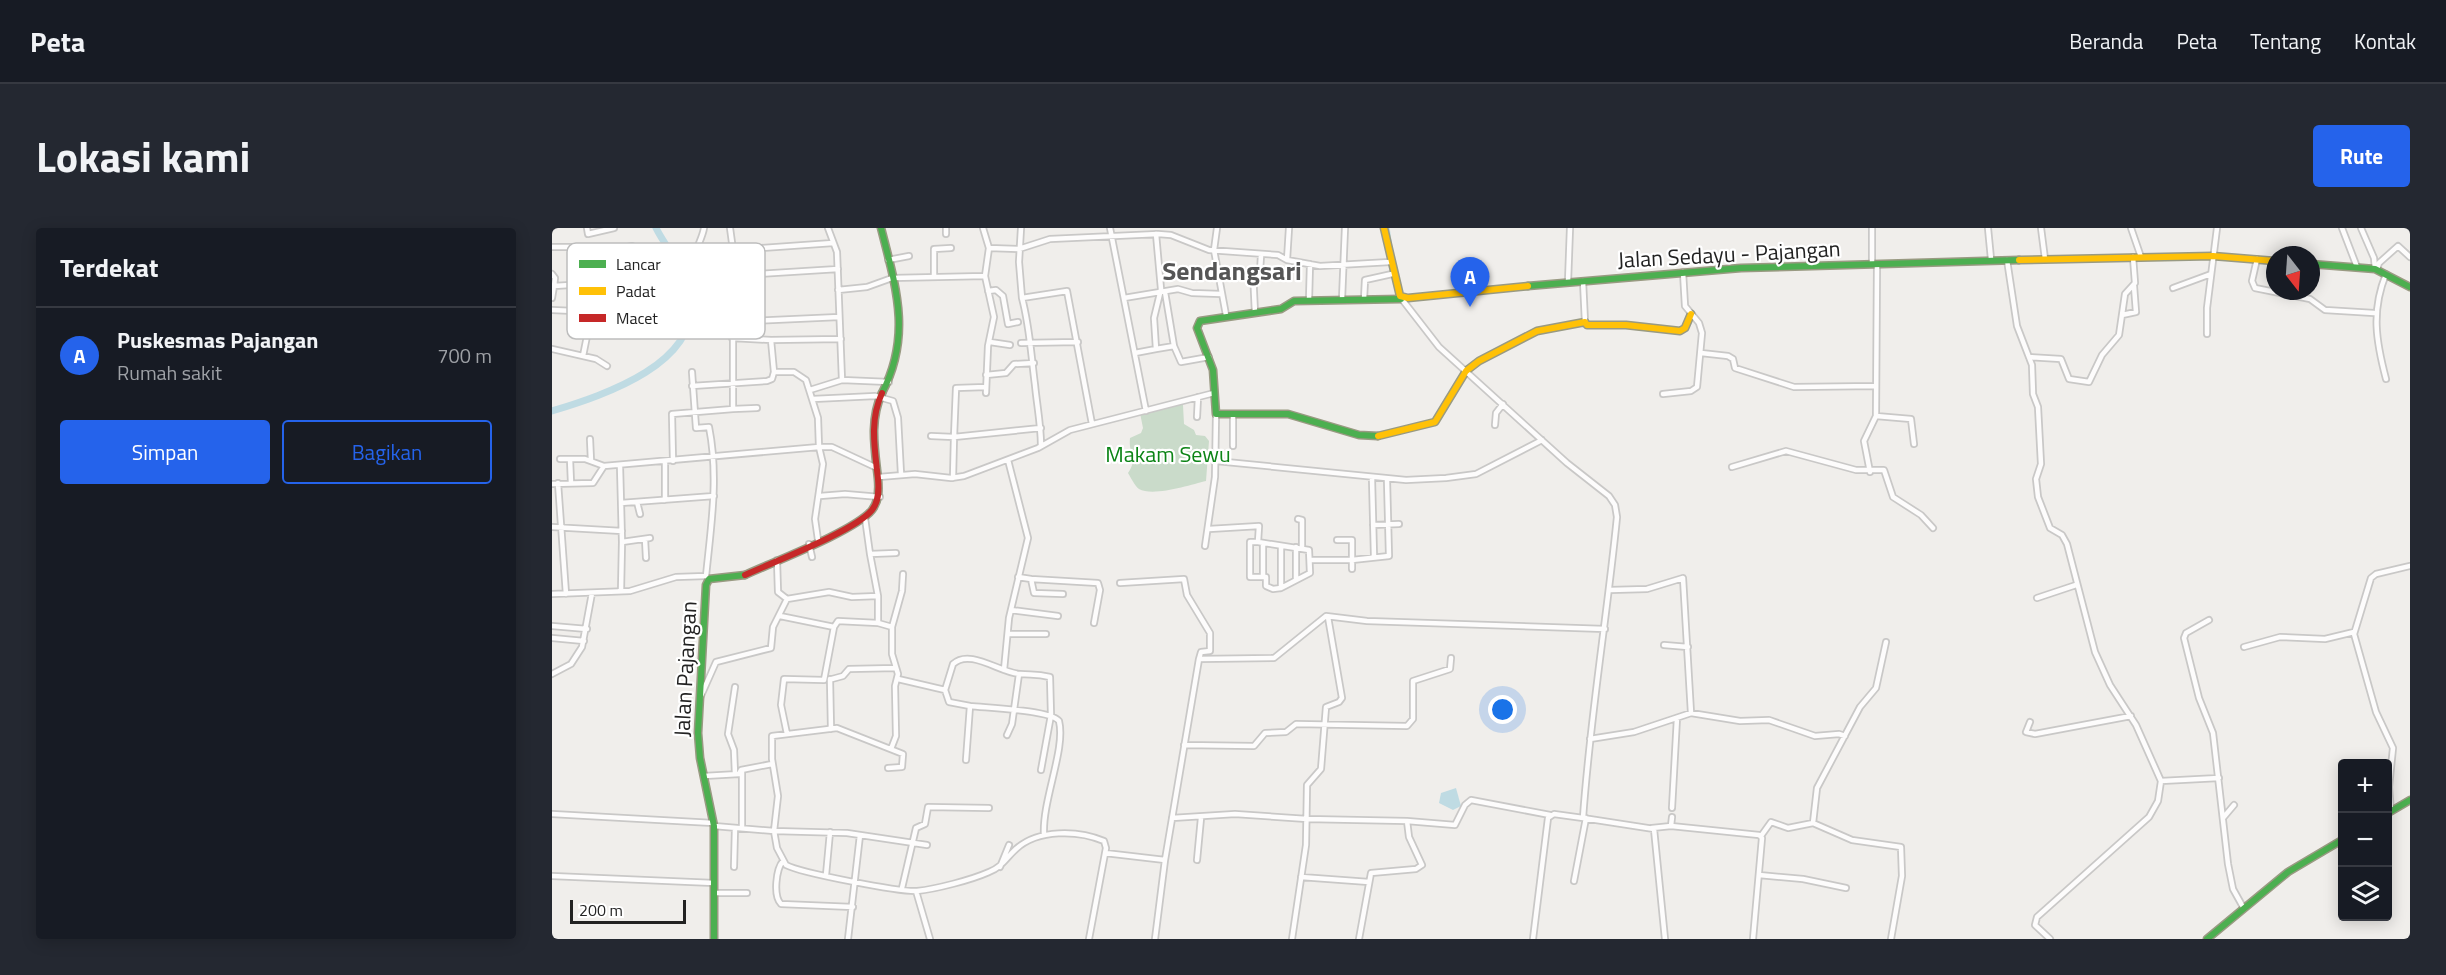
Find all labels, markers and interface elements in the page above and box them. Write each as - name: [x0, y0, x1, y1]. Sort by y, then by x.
- text: Peta: [30, 20, 85, 63]
- text: Beranda: [2069, 25, 2143, 57]
- text: Peta: [2176, 25, 2217, 57]
- text: Tentang: [2250, 25, 2321, 57]
- text: Kontak: [2354, 25, 2416, 57]
- text: Lokasi kami: [36, 124, 250, 188]
- button: Rute: [2313, 125, 2410, 187]
- street label: Jalan Sedayu - Pajangan: [1617, 231, 1841, 277]
- legend: [567, 243, 765, 339]
- north arrow: [2266, 246, 2320, 300]
- text: Terdekat: [60, 248, 159, 287]
- district label: Sendangsari: [1162, 251, 1302, 290]
- text: Lancar: [616, 252, 661, 276]
- pin: A: [1450, 257, 1490, 307]
- text: Padat: [616, 279, 656, 303]
- text: Macet: [616, 306, 658, 330]
- text: Puskesmas Pajangan: [117, 323, 319, 357]
- text: A: [73, 340, 86, 371]
- text: 700 m: [437, 340, 492, 371]
- text: Rumah sakit: [117, 357, 222, 388]
- button: Simpan: [60, 420, 270, 484]
- button: Bagikan: [282, 420, 492, 484]
- park label: Makam Sewu: [1105, 437, 1231, 471]
- street label: Jalan Pajangan: [664, 600, 706, 738]
- your location: [1488, 695, 1517, 724]
- map controls: [2338, 759, 2392, 921]
- button: +: [2338, 759, 2392, 813]
- button: −: [2338, 813, 2392, 867]
- button: layers: [2338, 867, 2392, 921]
- scale bar: [570, 897, 686, 924]
- text: 200 m: [579, 898, 623, 922]

